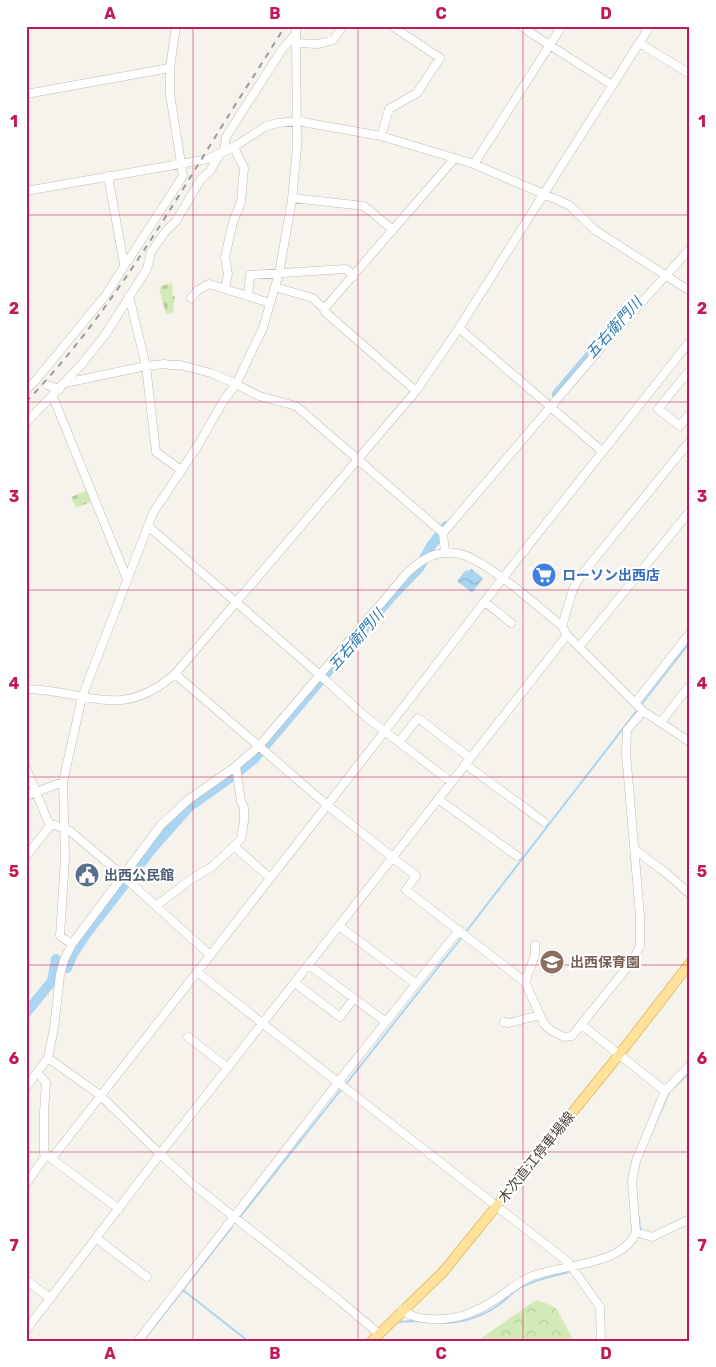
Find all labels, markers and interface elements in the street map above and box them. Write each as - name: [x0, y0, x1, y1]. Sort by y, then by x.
- text: A: [104, 4, 116, 23]
- text: B: [269, 4, 281, 23]
- text: C: [435, 4, 447, 23]
- text: D: [600, 4, 612, 23]
- text: 1: [10, 112, 18, 131]
- text: 1: [698, 112, 706, 131]
- water label: 五右衛門川: [582, 293, 647, 362]
- text: 2: [9, 299, 19, 318]
- text: 2: [697, 299, 707, 318]
- text: 3: [9, 487, 19, 506]
- text: 3: [697, 487, 707, 506]
- supermarket icon: ローソン出西店: [531, 562, 557, 588]
- place label: ローソン出西店: [562, 567, 660, 584]
- water label: 五右衛門川: [325, 604, 389, 674]
- text: 4: [9, 674, 20, 693]
- text: 4: [697, 674, 708, 693]
- text: 5: [9, 862, 19, 881]
- public building icon: 出西公民館: [74, 862, 100, 888]
- text: 5: [697, 862, 707, 881]
- place label: 出西公民館: [104, 867, 174, 884]
- school or university icon: 出西保育園: [539, 949, 565, 975]
- place label: 出西保育園: [570, 954, 640, 971]
- text: 6: [9, 1049, 19, 1068]
- text: 6: [697, 1049, 707, 1068]
- street label: 木次直江停車場線: [495, 1108, 578, 1206]
- text: 7: [9, 1236, 19, 1255]
- text: 7: [697, 1236, 707, 1255]
- text: A: [104, 1344, 116, 1363]
- text: B: [269, 1344, 281, 1363]
- text: C: [435, 1344, 447, 1363]
- text: D: [600, 1344, 612, 1363]

